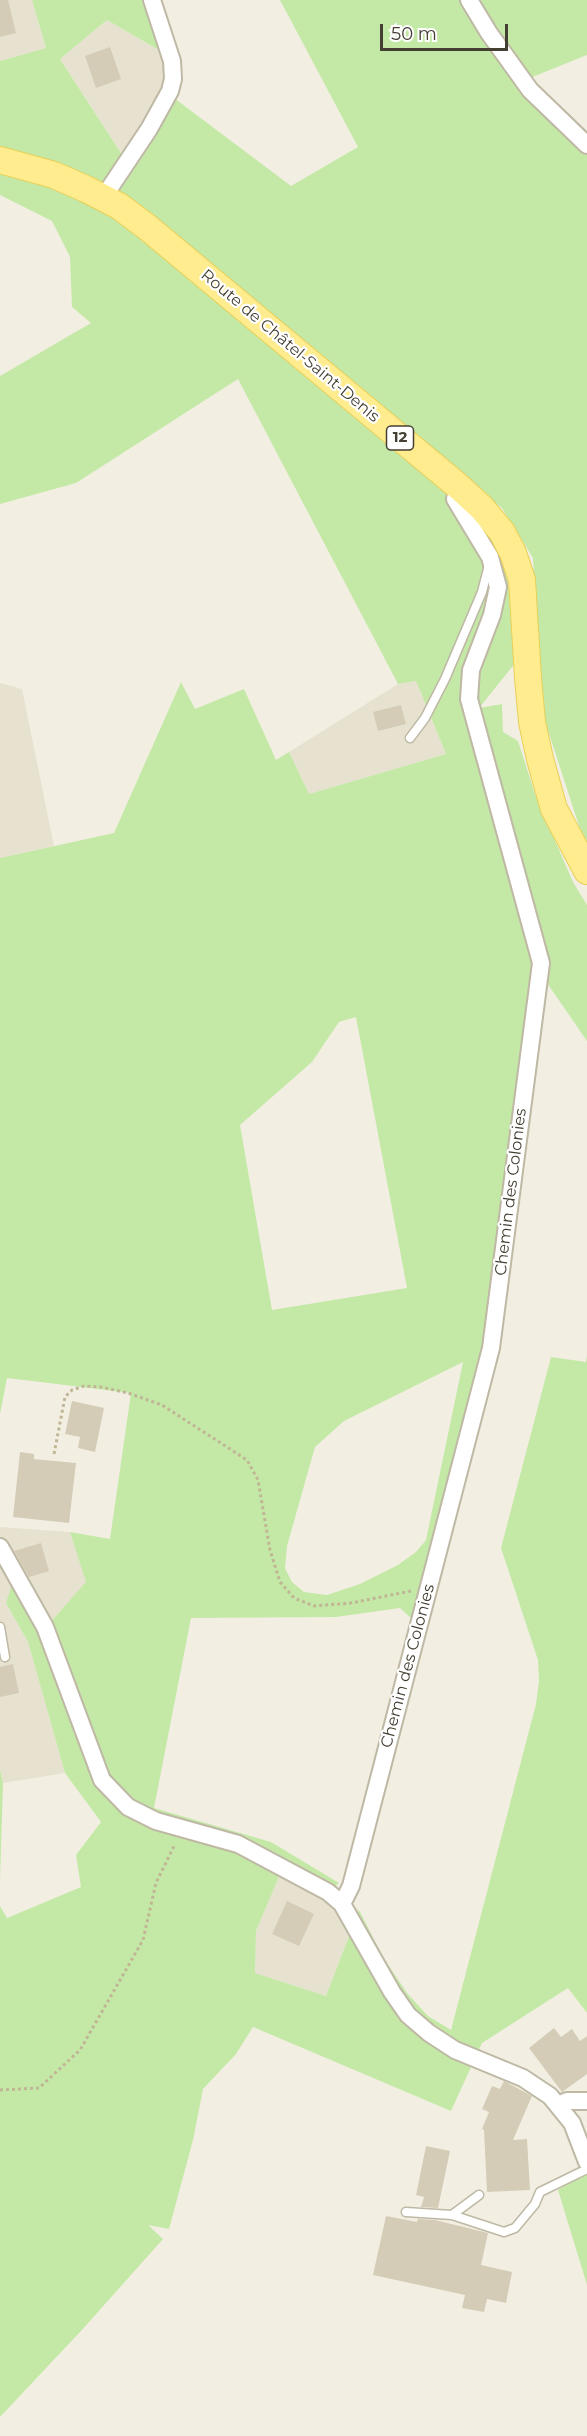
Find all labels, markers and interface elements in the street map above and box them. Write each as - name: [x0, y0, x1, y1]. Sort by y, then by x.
- scale bar: [383, 12, 510, 50]
- text: 50 m: [391, 23, 437, 45]
- street label: Route de Châtel-Saint-Denis: [197, 266, 383, 426]
- road number: 12: [386, 426, 414, 450]
- street label: Chemin des Colonies: [491, 1107, 531, 1277]
- street label: Chemin des Colonies: [377, 1582, 439, 1750]

